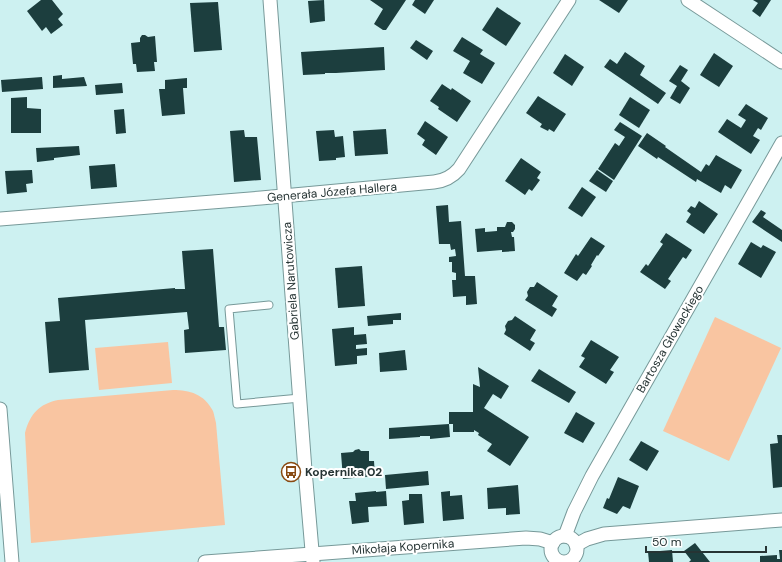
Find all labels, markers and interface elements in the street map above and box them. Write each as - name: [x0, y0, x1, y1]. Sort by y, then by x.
- street label: Generała Józefa Hallera: [266, 178, 398, 206]
- street label: Gabriela Narutowicza: [279, 222, 303, 340]
- street label: Bartosza Głowackiego: [633, 282, 707, 396]
- bus stop icon: Kopernika 02: [280, 461, 302, 483]
- place label: Kopernika 02: [305, 464, 382, 480]
- scale bar: [646, 528, 766, 554]
- text: 50 m: [652, 534, 681, 550]
- street label: Mikołaja Kopernika: [351, 535, 455, 559]

